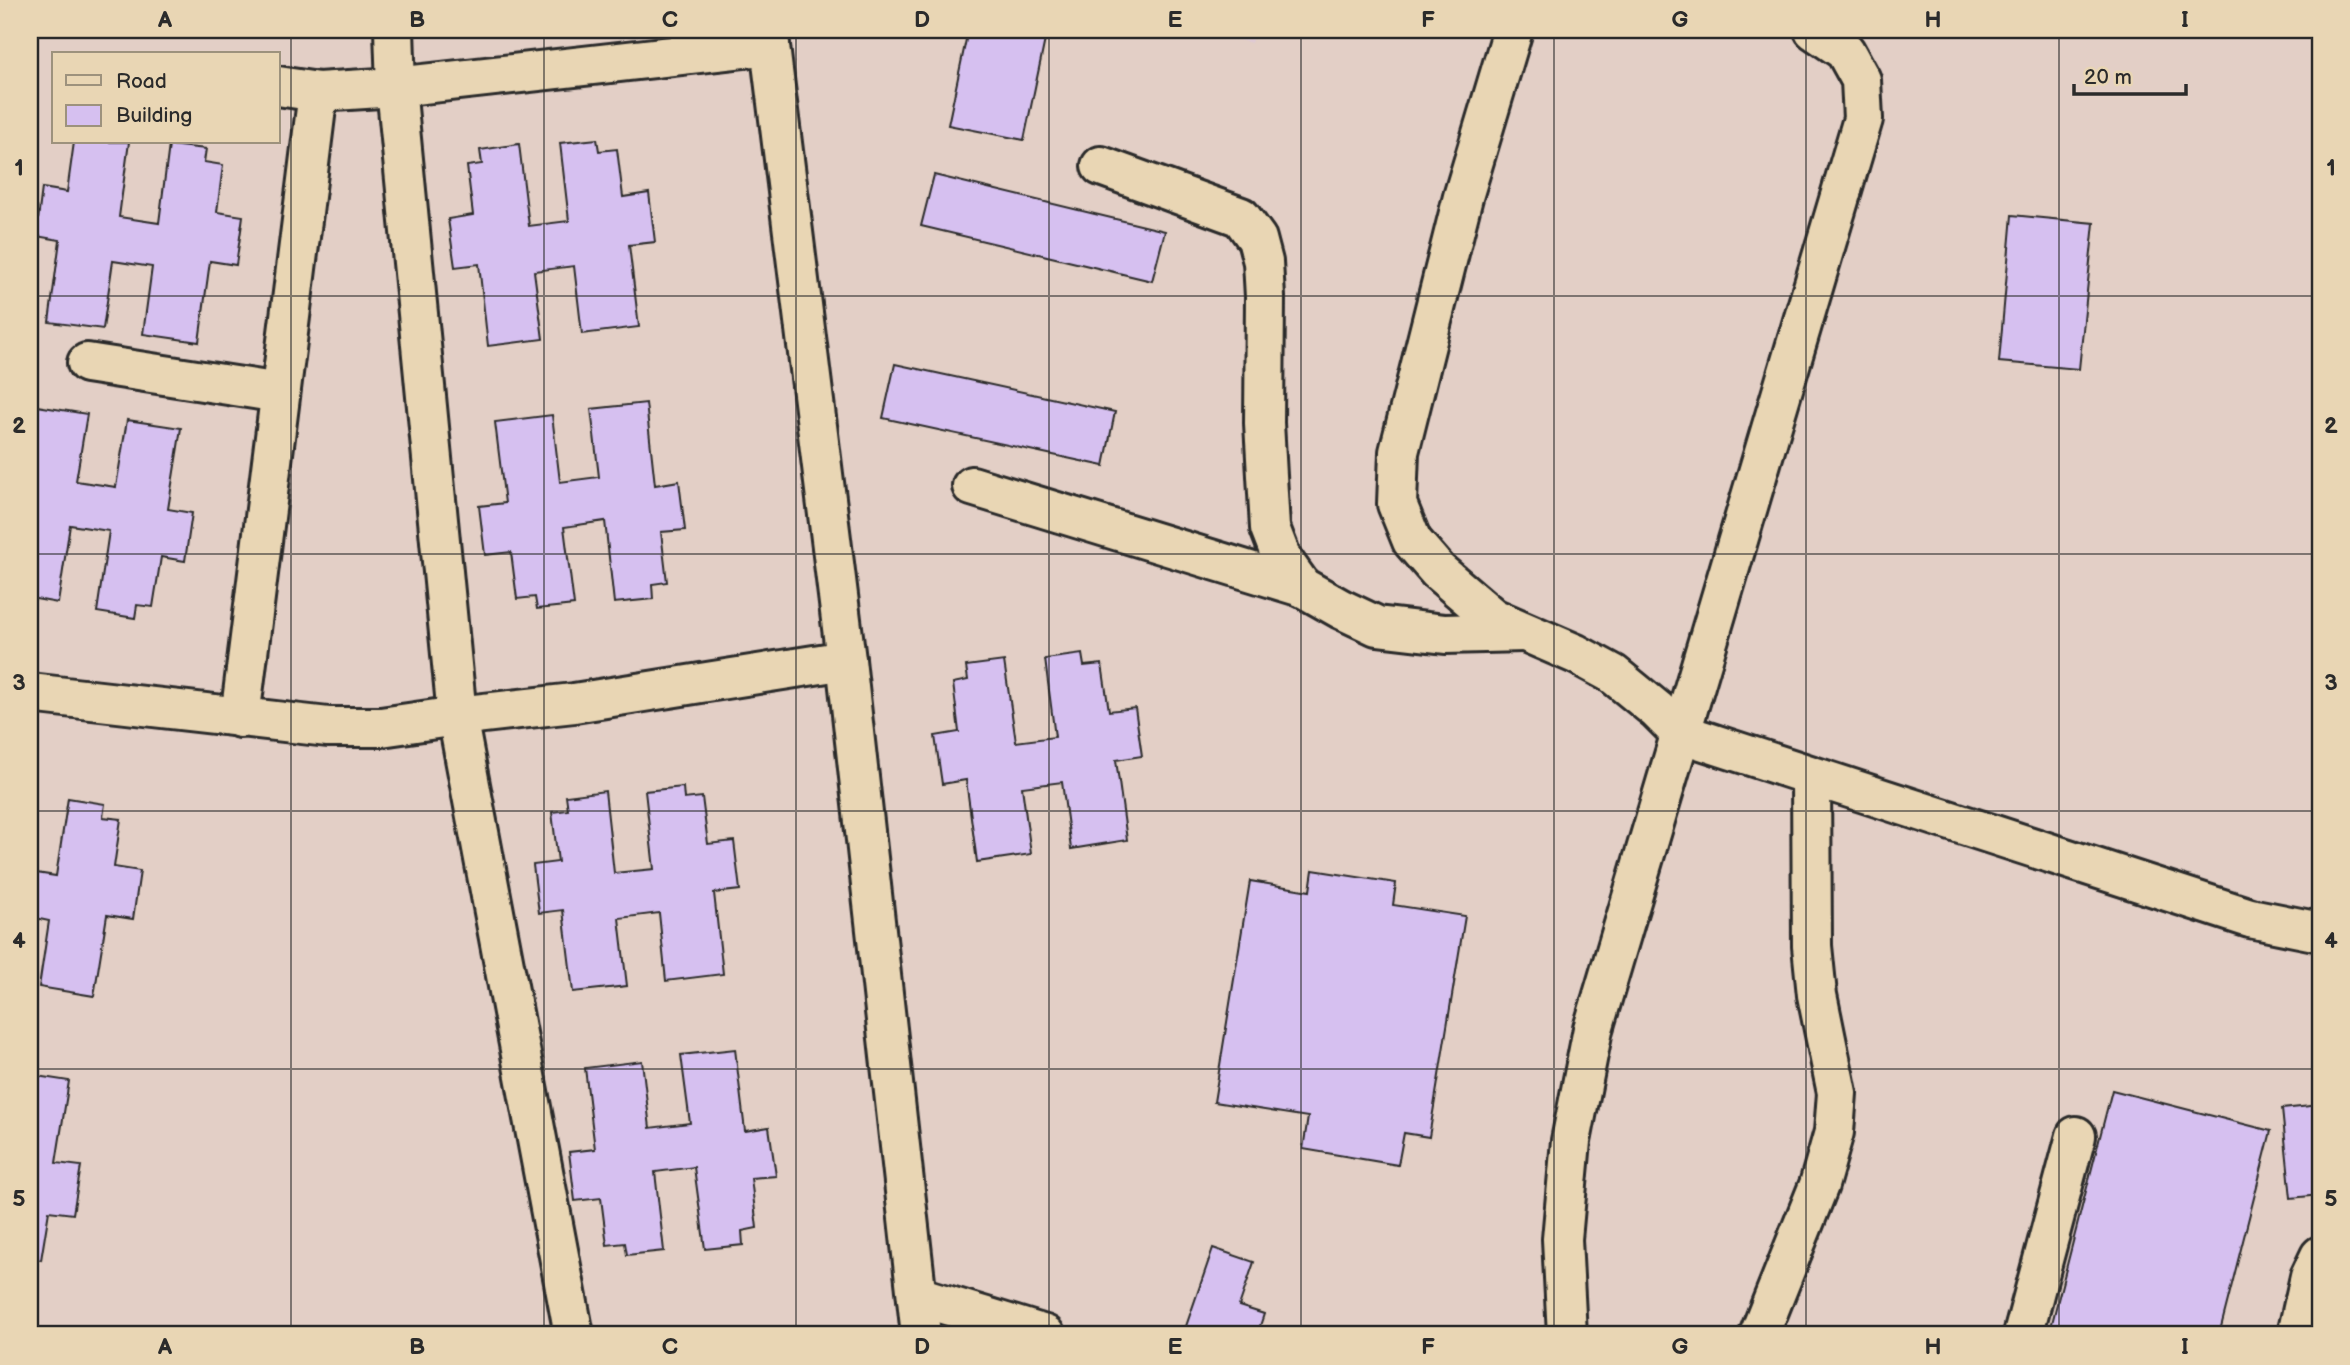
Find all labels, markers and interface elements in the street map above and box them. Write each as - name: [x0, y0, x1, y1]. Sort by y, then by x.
- text: A: [157, 6, 173, 34]
- text: B: [409, 6, 425, 34]
- text: C: [662, 6, 678, 34]
- text: D: [914, 6, 930, 34]
- text: E: [1168, 6, 1183, 34]
- text: F: [1421, 6, 1435, 34]
- text: G: [1672, 6, 1689, 34]
- text: H: [1924, 6, 1942, 34]
- text: I: [2181, 6, 2189, 34]
- legend: [52, 52, 280, 144]
- scale bar: [2074, 52, 2186, 96]
- text: 20 m: [2084, 65, 2132, 90]
- text: Road: [116, 69, 167, 94]
- text: Building: [116, 103, 192, 128]
- text: 1: [14, 154, 24, 182]
- text: 1: [2326, 154, 2336, 182]
- text: 2: [12, 412, 26, 440]
- text: 2: [2324, 412, 2338, 440]
- text: 3: [12, 669, 26, 697]
- text: 3: [2324, 669, 2338, 697]
- text: 4: [12, 927, 26, 955]
- text: 4: [2324, 927, 2338, 955]
- text: 5: [12, 1185, 26, 1213]
- text: 5: [2324, 1185, 2338, 1213]
- text: A: [157, 1333, 173, 1361]
- text: B: [409, 1333, 425, 1361]
- text: C: [662, 1333, 678, 1361]
- text: D: [914, 1333, 930, 1361]
- text: E: [1168, 1333, 1183, 1361]
- text: F: [1421, 1333, 1435, 1361]
- text: G: [1672, 1333, 1689, 1361]
- text: H: [1924, 1333, 1942, 1361]
- text: I: [2181, 1333, 2189, 1361]

